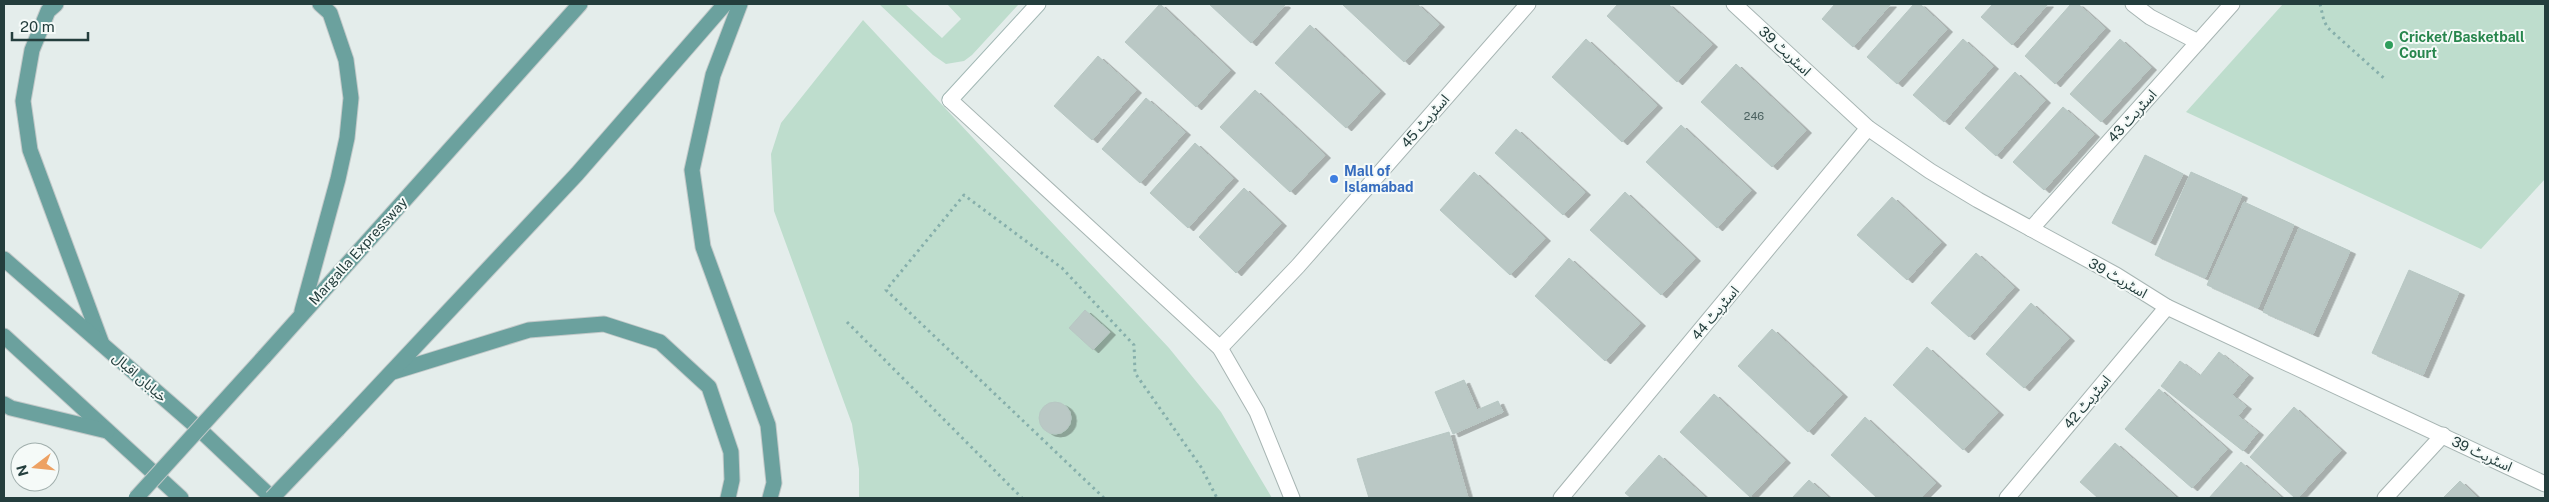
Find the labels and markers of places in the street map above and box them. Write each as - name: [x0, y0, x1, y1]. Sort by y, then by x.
- place label: Cricket/Basketball Court: [2399, 29, 2525, 61]
- marker: Cricket/Basketball Court: [2383, 39, 2395, 51]
- place label: Mall of Islamabad: [1344, 163, 1414, 195]
- marker: Mall of Islamabad: [1328, 173, 1340, 185]

